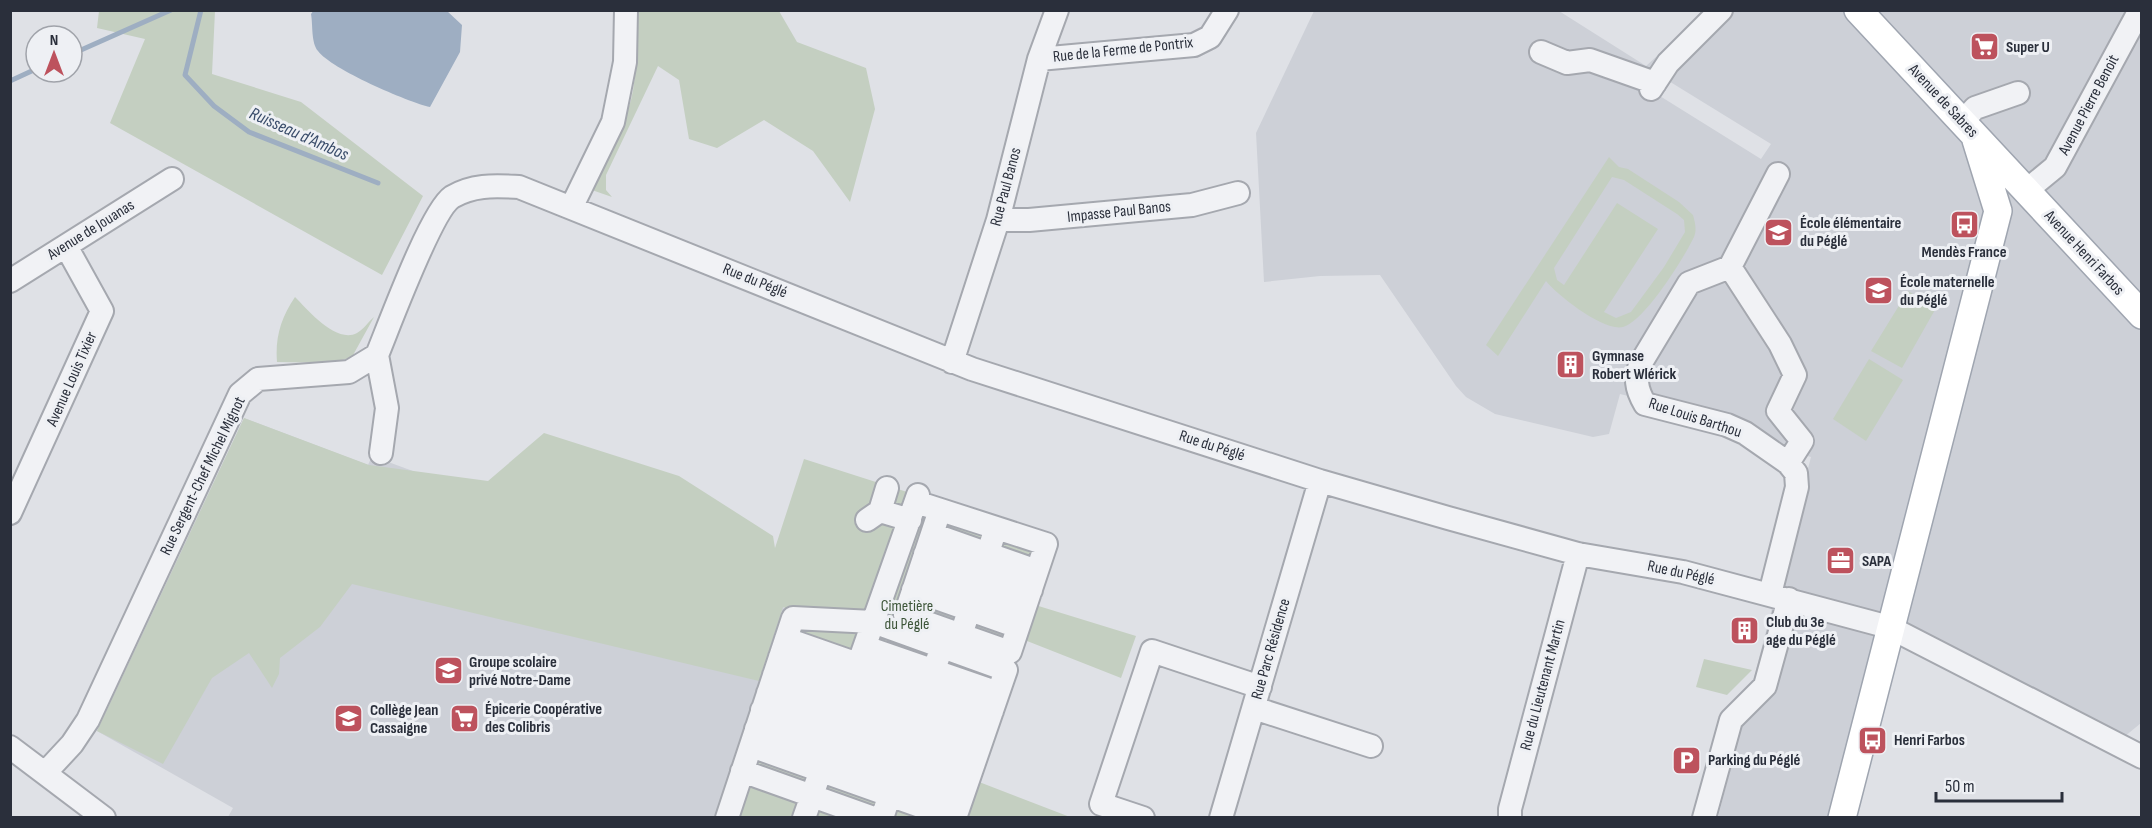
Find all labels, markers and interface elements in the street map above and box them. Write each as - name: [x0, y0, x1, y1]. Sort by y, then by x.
- north arrow: [24, 24, 84, 84]
- text: N: [50, 31, 58, 50]
- supermarket icon: Super U: [1969, 31, 2001, 63]
- street label: Rue de la Ferme de Pontrix: [1052, 33, 1194, 67]
- place label: Super U: [2006, 38, 2050, 57]
- street label: Avenue Pierre Benoit: [2054, 52, 2123, 159]
- street label: Avenue de Sabres: [1903, 60, 1982, 142]
- water label: Ruisseau d'Ambos: [246, 103, 352, 165]
- street label: Rue Paul Banos: [986, 145, 1026, 228]
- street label: Avenue de Jouanas: [43, 196, 138, 265]
- street label: Impasse Paul Banos: [1066, 197, 1172, 227]
- street label: Avenue Henri Farbos: [2039, 206, 2128, 299]
- bus stop icon: Mendès France: [1948, 208, 1980, 240]
- place label: École élémentaire du Péglé: [1800, 214, 1902, 251]
- school or university icon: École élémentaire du Péglé: [1763, 216, 1795, 248]
- place label: Mendès France: [1922, 243, 2007, 262]
- street label: Rue du Péglé: [720, 259, 790, 303]
- place label: École maternelle du Péglé: [1900, 273, 1995, 310]
- school or university icon: École maternelle du Péglé: [1863, 275, 1895, 307]
- street label: Avenue Louis Tixier: [42, 328, 101, 430]
- place label: Gymnase Robert Wlérick: [1592, 347, 1677, 384]
- building icon: Gymnase Robert Wlérick: [1555, 349, 1587, 381]
- street label: Rue Sergent-Chef Michel Mignot: [156, 394, 250, 558]
- street label: Rue Louis Barthou: [1646, 394, 1744, 442]
- street label: Rue du Péglé: [1177, 426, 1247, 466]
- office icon: SAPA: [1825, 545, 1857, 577]
- place label: SAPA: [1862, 552, 1892, 571]
- street label: Rue du Péglé: [1646, 557, 1716, 589]
- street label: Rue Parc Résidence: [1248, 596, 1294, 702]
- park label: Cimetière du Péglé: [881, 597, 933, 634]
- place label: Club du 3e age du Péglé: [1766, 613, 1836, 650]
- building icon: Club du 3e age du Péglé: [1729, 615, 1761, 647]
- street label: Rue du Lieutenant Martin: [1516, 617, 1570, 753]
- place label: Groupe scolaire privé Notre-Dame: [469, 653, 571, 690]
- school or university icon: Groupe scolaire privé Notre-Dame: [432, 655, 464, 687]
- place label: Épicerie Coopérative des Colibris: [485, 700, 602, 737]
- place label: Collège Jean Cassaigne: [370, 701, 438, 738]
- supermarket icon: Épicerie Coopérative des Colibris: [448, 702, 480, 734]
- school or university icon: Collège Jean Cassaigne: [333, 703, 365, 735]
- bus stop icon: Henri Farbos: [1857, 724, 1889, 756]
- place label: Henri Farbos: [1894, 731, 1965, 750]
- parking icon: Parking du Péglé: [1671, 744, 1703, 776]
- place label: Parking du Péglé: [1708, 751, 1800, 770]
- scale bar: [1936, 765, 2062, 803]
- text: 50 m: [1945, 776, 1975, 797]

